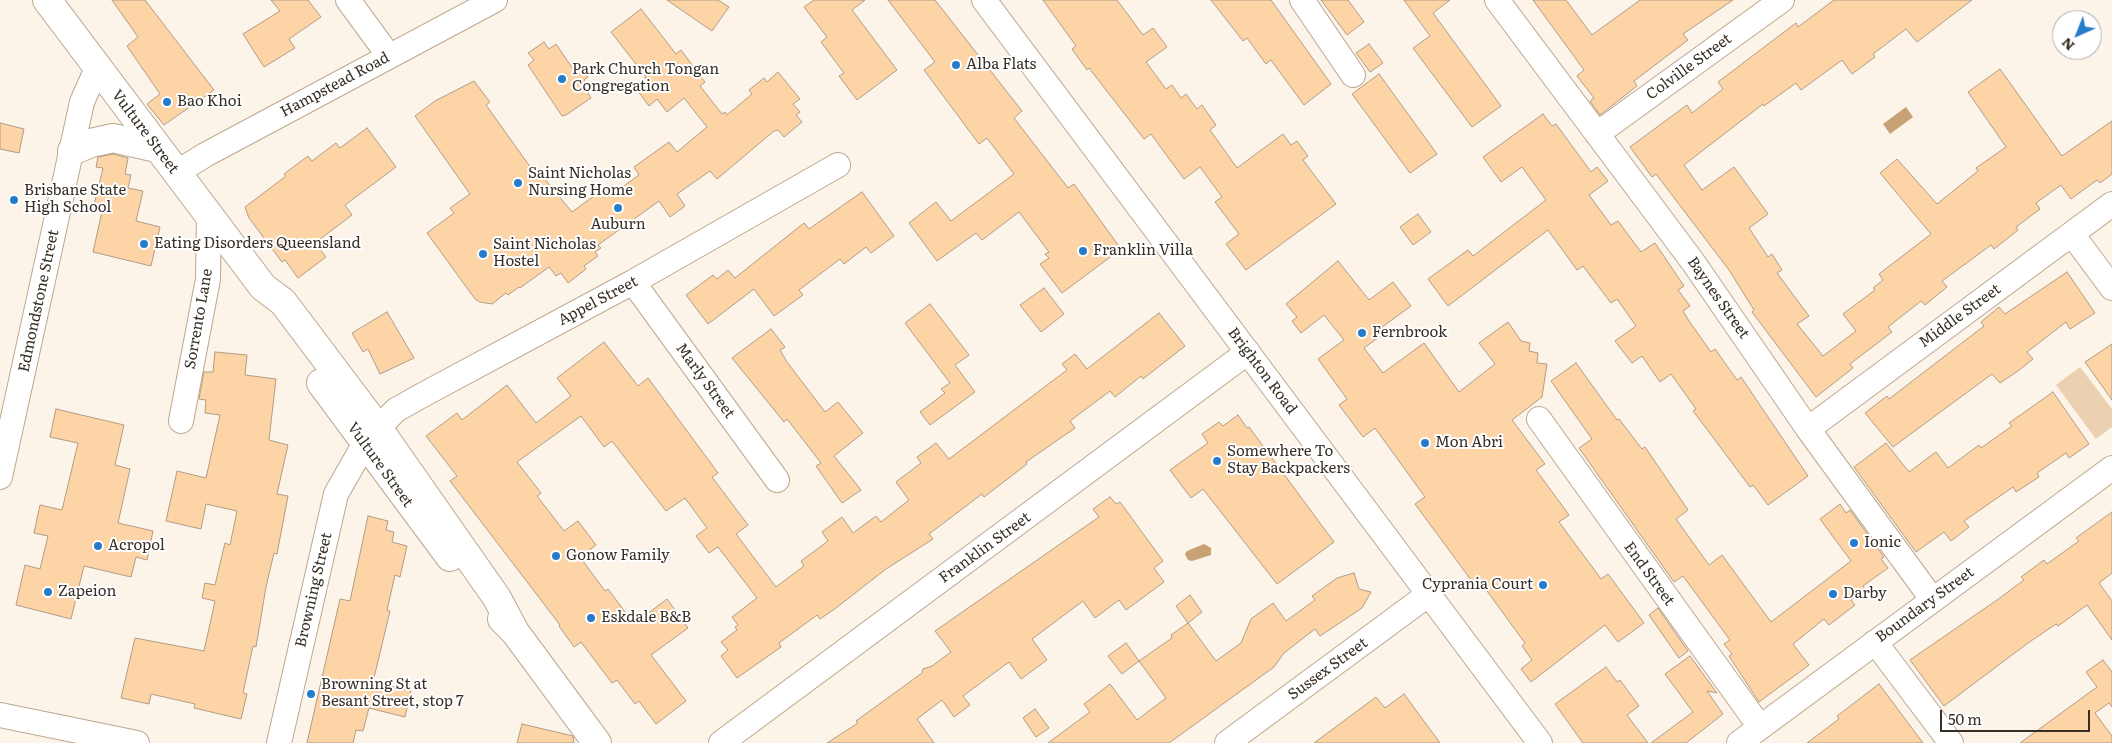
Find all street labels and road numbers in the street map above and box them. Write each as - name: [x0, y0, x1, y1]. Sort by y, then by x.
- street label: Colville Street: [1643, 30, 1735, 104]
- street label: Hampstead Road: [277, 49, 393, 121]
- street label: Vulture Street: [108, 87, 182, 177]
- street label: Edmondstone Street: [15, 228, 63, 374]
- street label: Baynes Street: [1683, 254, 1753, 342]
- street label: Sorrento Lane: [181, 267, 217, 371]
- street label: Appel Street: [555, 272, 641, 330]
- street label: Middle Street: [1916, 280, 2004, 352]
- street label: Brighton Road: [1224, 324, 1300, 418]
- street label: Marly Street: [672, 340, 738, 422]
- street label: Vulture Street: [343, 419, 417, 511]
- street label: Franklin Street: [936, 509, 1034, 587]
- street label: Browning Street: [292, 531, 336, 649]
- street label: End Street: [1620, 539, 1678, 609]
- street label: Boundary Street: [1872, 563, 1978, 647]
- street label: Sussex Street: [1285, 634, 1371, 704]

